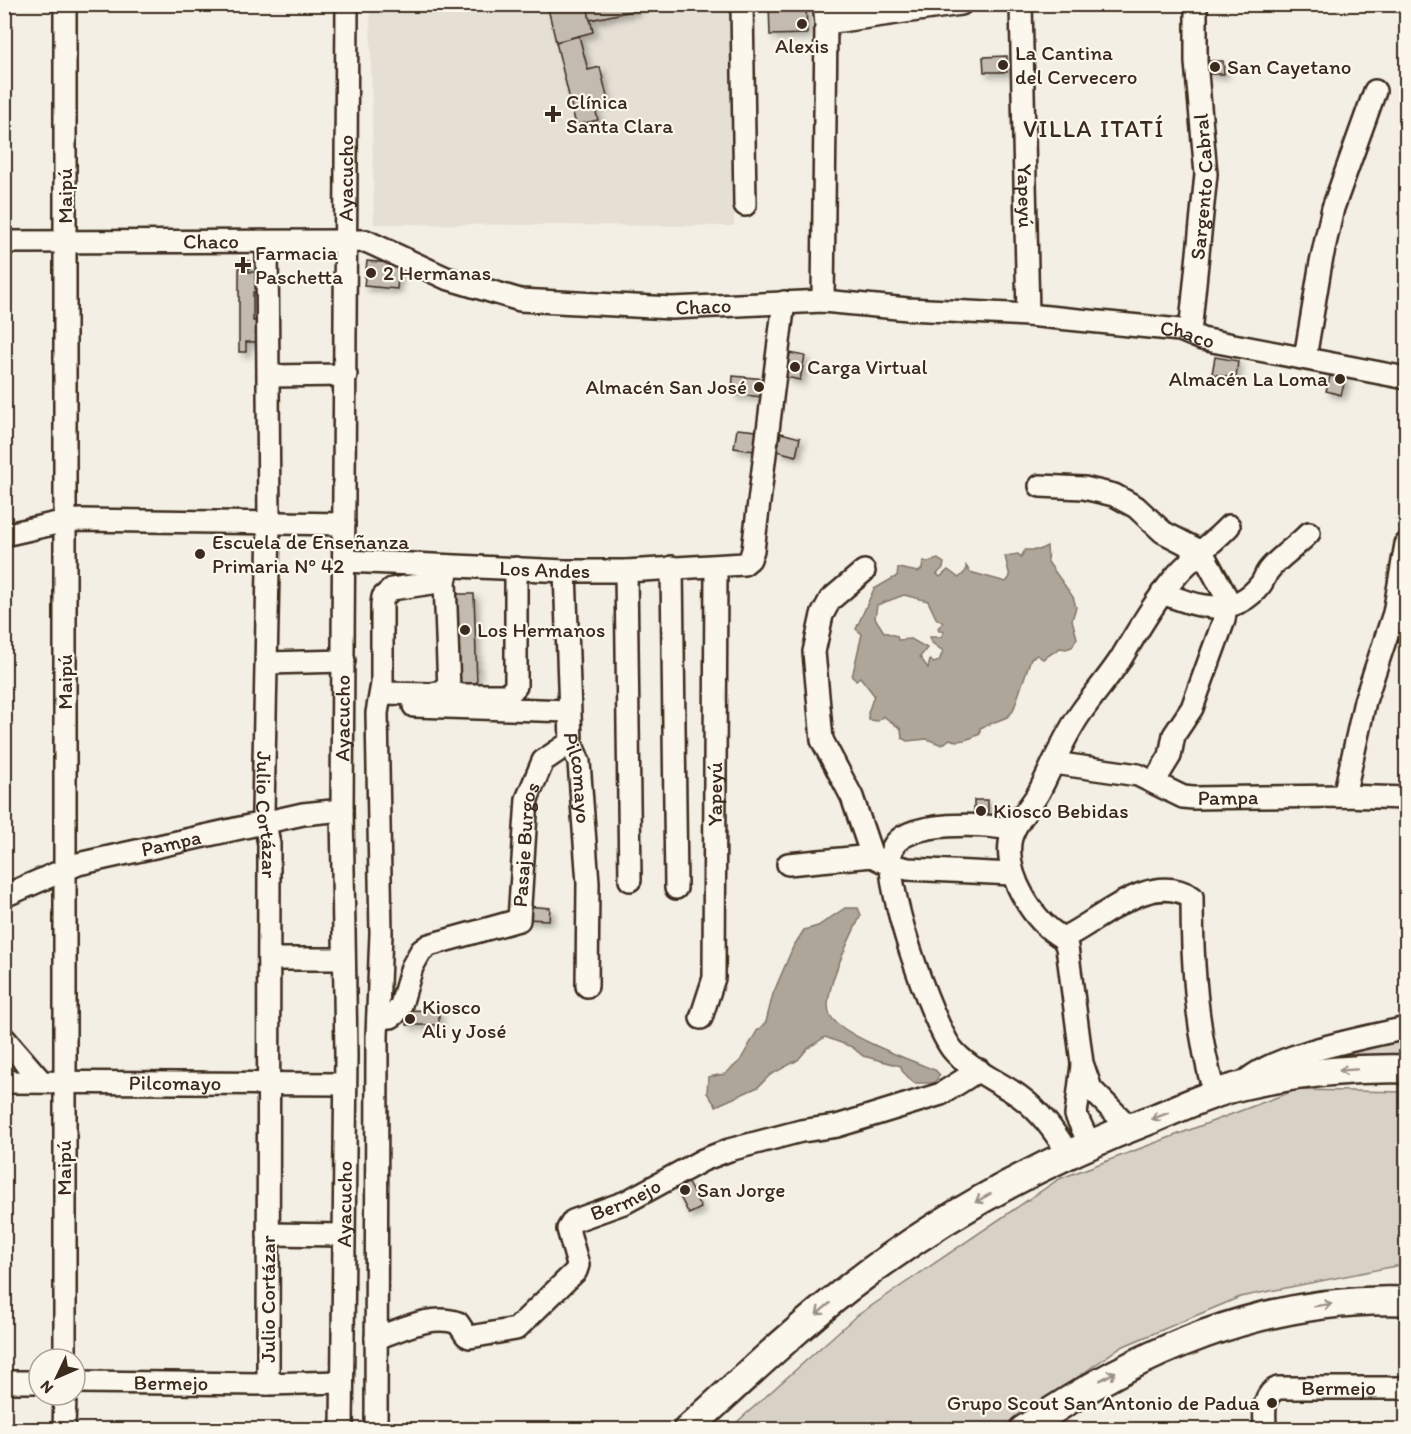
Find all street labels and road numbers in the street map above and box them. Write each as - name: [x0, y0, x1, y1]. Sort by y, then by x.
- street label: Sargento Cabral: [1184, 112, 1218, 261]
- street label: Ayacucho: [333, 135, 358, 222]
- street label: Yapeyú: [1013, 164, 1039, 229]
- street label: Maipú: [52, 168, 77, 224]
- street label: Chaco: [183, 228, 239, 254]
- street label: Chaco: [675, 292, 732, 320]
- street label: Chaco: [1159, 315, 1216, 353]
- street label: Los Andes: [499, 555, 590, 583]
- street label: Maipú: [52, 654, 77, 710]
- street label: Ayacucho: [329, 675, 355, 761]
- street label: Pilcomayo: [559, 732, 597, 824]
- street label: Julio Cortázar: [251, 751, 282, 878]
- street label: Yapeyú: [702, 762, 727, 826]
- street label: Pasaje Burgos: [507, 778, 545, 908]
- street label: Pampa: [1198, 784, 1258, 810]
- street label: Pampa: [139, 824, 203, 862]
- street label: Pilcomayo: [129, 1070, 221, 1095]
- street label: Maipú: [51, 1140, 76, 1196]
- street label: Ayacucho: [331, 1161, 357, 1248]
- street label: Bermejo: [587, 1173, 665, 1226]
- street label: Julio Cortázar: [255, 1235, 280, 1363]
- street label: Bermejo: [134, 1370, 208, 1395]
- street label: Bermejo: [1301, 1375, 1376, 1400]

